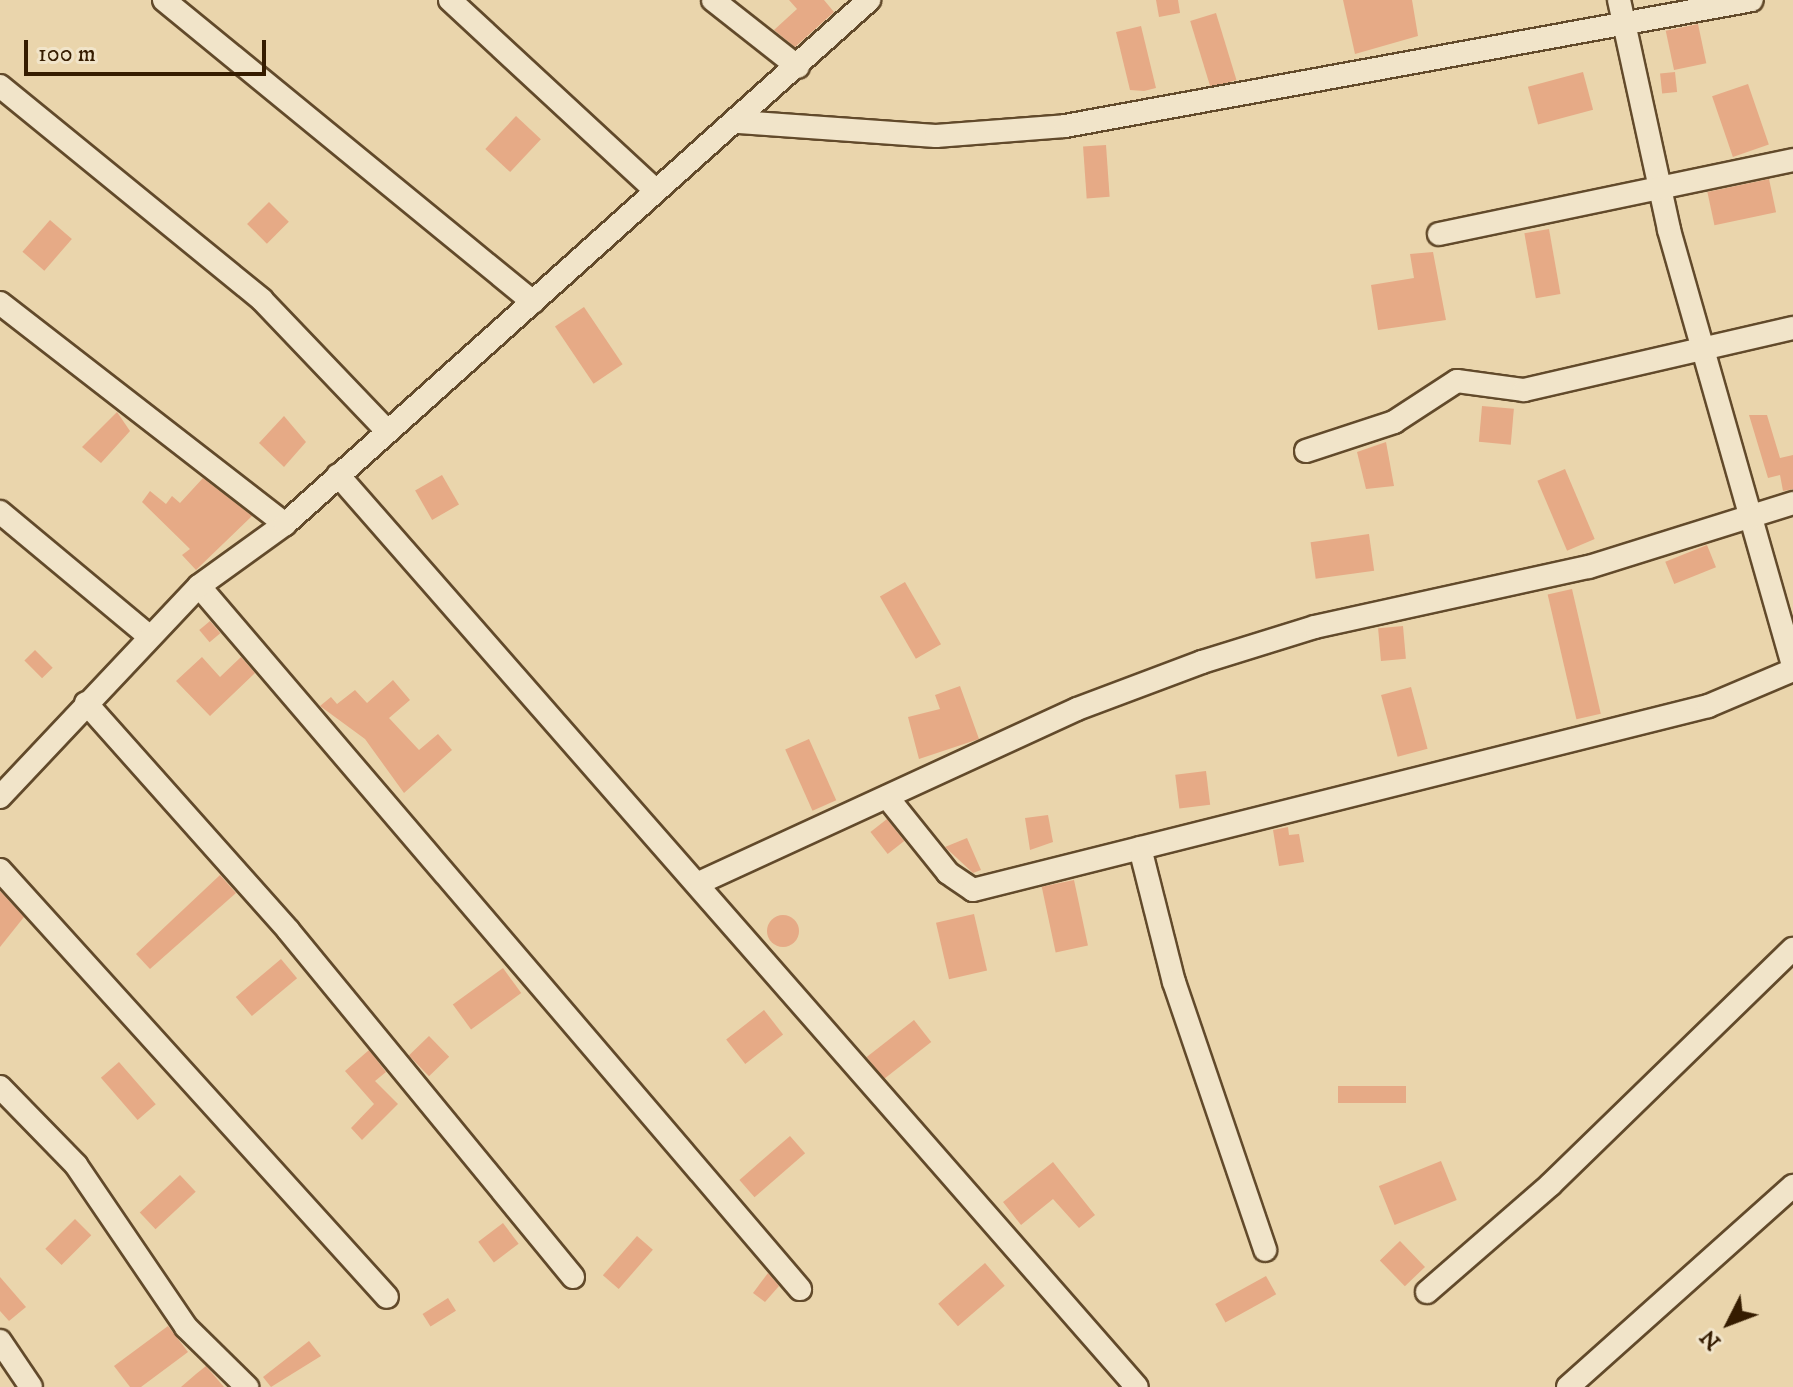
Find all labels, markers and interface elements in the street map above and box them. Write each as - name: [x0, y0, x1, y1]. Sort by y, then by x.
- scale bar: [28, 24, 270, 74]
- text: 100 m: [38, 39, 96, 69]
- north arrow: [1689, 1283, 1769, 1363]
- text: N: [1695, 1324, 1727, 1355]

